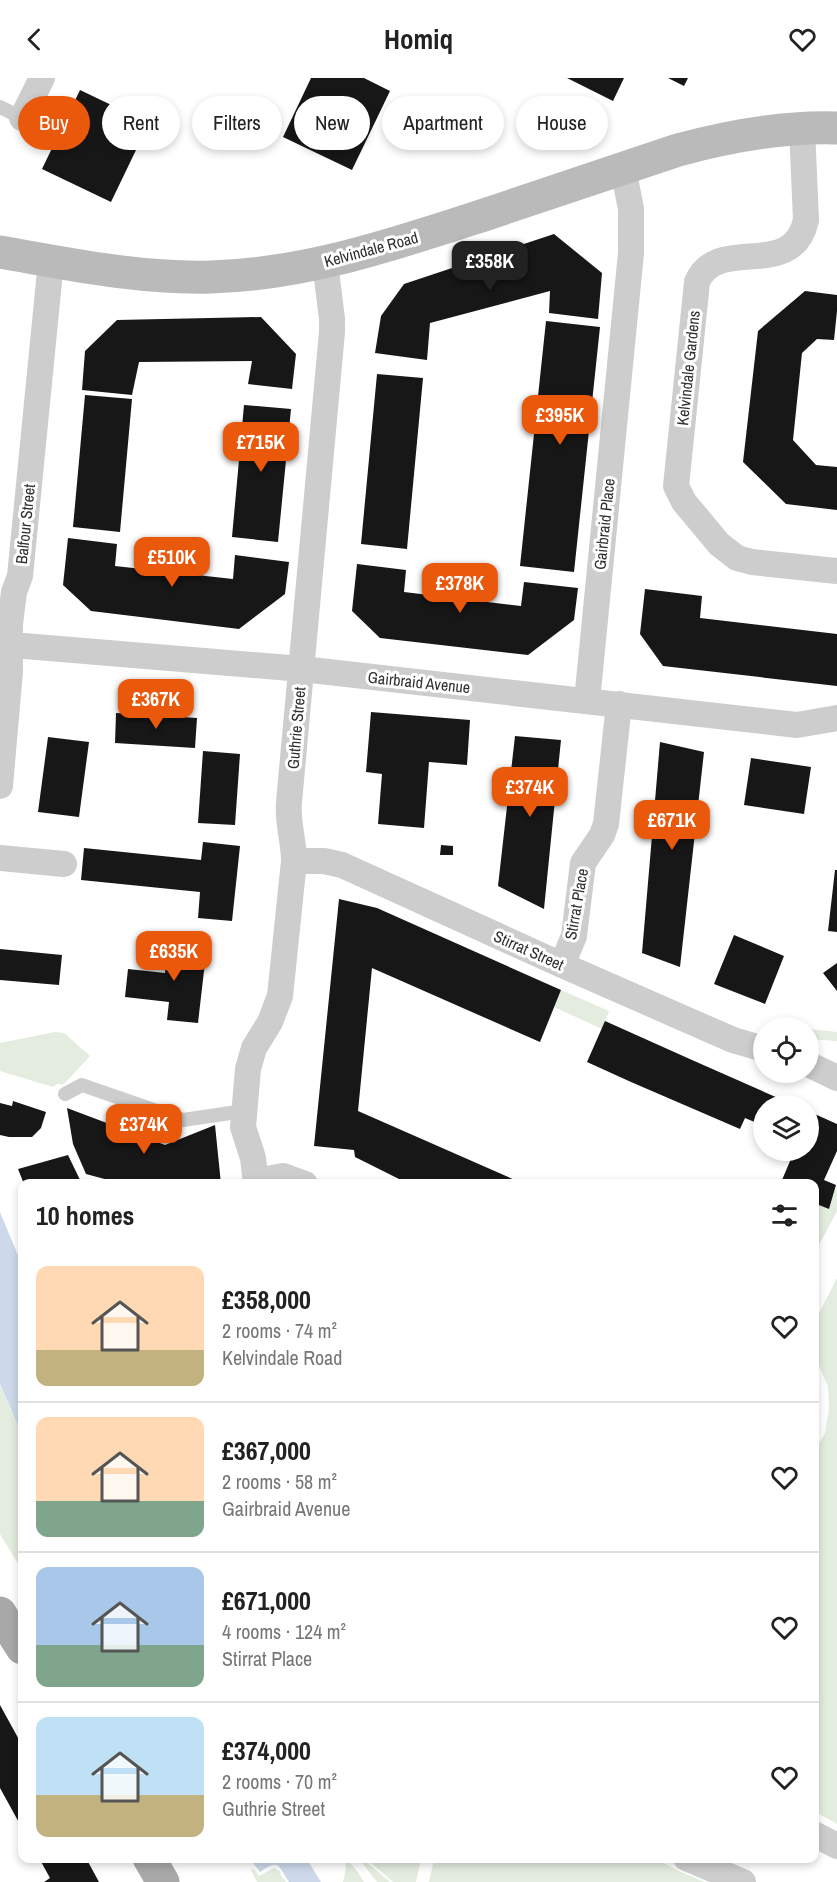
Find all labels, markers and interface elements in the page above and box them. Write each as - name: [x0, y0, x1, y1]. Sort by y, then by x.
- text: Homiq: [384, 21, 453, 57]
- icon: back: [18, 23, 51, 56]
- icon: heart: [786, 23, 819, 56]
- chip: Buy: [18, 96, 90, 150]
- chip: Rent: [102, 96, 180, 150]
- chip: Filters: [192, 96, 282, 150]
- chip: New: [294, 96, 370, 150]
- chip: Apartment: [382, 96, 504, 150]
- chip: House: [516, 96, 608, 150]
- street label: Kelvindale Road: [322, 226, 420, 272]
- pin: £358K: [448, 241, 532, 292]
- text: £358K: [466, 247, 514, 274]
- street label: Kelvindale Gardens: [671, 310, 705, 426]
- pin: £395K: [518, 395, 602, 446]
- text: £395K: [536, 401, 584, 428]
- pin: £715K: [219, 422, 303, 473]
- text: £715K: [237, 428, 285, 455]
- street label: Gairbraid Place: [588, 477, 620, 571]
- street label: Balfour Street: [10, 483, 40, 565]
- pin: £510K: [130, 537, 214, 588]
- text: £510K: [148, 543, 196, 570]
- pin: £378K: [418, 563, 502, 614]
- text: £378K: [436, 569, 484, 596]
- street label: Gairbraid Avenue: [367, 666, 471, 698]
- pin: £367K: [114, 679, 198, 730]
- text: £367K: [132, 685, 180, 712]
- street label: Guthrie Street: [281, 686, 311, 770]
- pin: £374K: [488, 767, 572, 818]
- text: £374K: [506, 773, 554, 800]
- pin: £671K: [630, 800, 714, 851]
- text: £671K: [648, 806, 696, 833]
- street label: Stirrat Place: [559, 867, 593, 941]
- street label: Stirrat Street: [491, 925, 568, 975]
- pin: £635K: [132, 931, 216, 982]
- text: £635K: [150, 937, 198, 964]
- map controls: [753, 1017, 819, 1161]
- button: locate: [753, 1017, 819, 1083]
- button: layers: [753, 1095, 819, 1161]
- pin: £374K: [102, 1104, 186, 1155]
- text: £374K: [120, 1110, 168, 1137]
- text: 10 homes: [36, 1198, 134, 1233]
- icon: filters: [768, 1199, 801, 1232]
- text: £358,000: [222, 1282, 311, 1317]
- icon: home: [84, 1290, 156, 1362]
- icon: heart: [768, 1310, 801, 1343]
- text: 2 rooms · 74 m²: [222, 1317, 337, 1344]
- text: Kelvindale Road: [222, 1344, 342, 1371]
- text: £367,000: [222, 1433, 311, 1468]
- icon: home: [84, 1441, 156, 1513]
- icon: heart: [768, 1461, 801, 1494]
- text: 2 rooms · 58 m²: [222, 1468, 337, 1495]
- text: Gairbraid Avenue: [222, 1495, 350, 1522]
- text: £671,000: [222, 1583, 311, 1618]
- icon: home: [84, 1591, 156, 1663]
- icon: heart: [768, 1611, 801, 1644]
- text: 4 rooms · 124 m²: [222, 1618, 346, 1645]
- text: Stirrat Place: [222, 1645, 312, 1672]
- text: £374,000: [222, 1733, 311, 1768]
- icon: home: [84, 1741, 156, 1813]
- icon: heart: [768, 1761, 801, 1794]
- text: 2 rooms · 70 m²: [222, 1768, 337, 1795]
- text: Guthrie Street: [222, 1795, 325, 1822]

